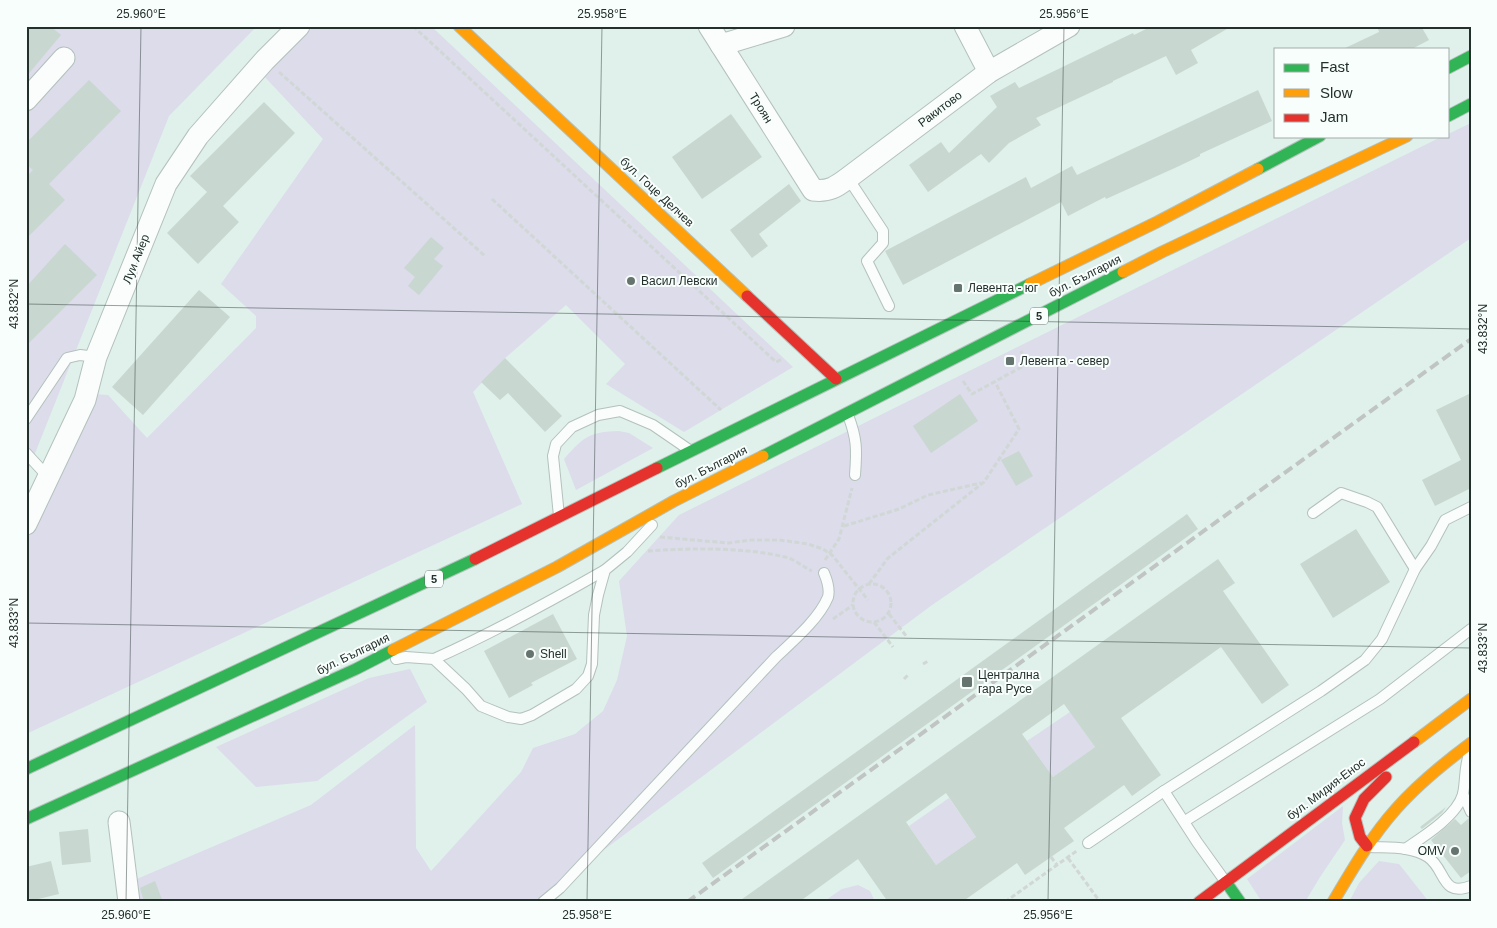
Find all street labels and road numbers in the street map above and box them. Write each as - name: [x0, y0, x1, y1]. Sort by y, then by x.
- street label: Ракитово: [915, 88, 965, 130]
- street label: Троян: [746, 90, 776, 126]
- street label: бул. Гоце Делчев: [617, 154, 697, 230]
- street label: Луи Айер: [120, 232, 152, 286]
- street label: бул. България: [1047, 252, 1123, 300]
- road number: 5: [1030, 308, 1048, 324]
- street label: бул. България: [673, 443, 749, 491]
- road number: 5: [425, 570, 443, 588]
- street label: бул. България: [314, 630, 392, 678]
- street label: бул. Мидия-Енос: [1284, 755, 1368, 823]

